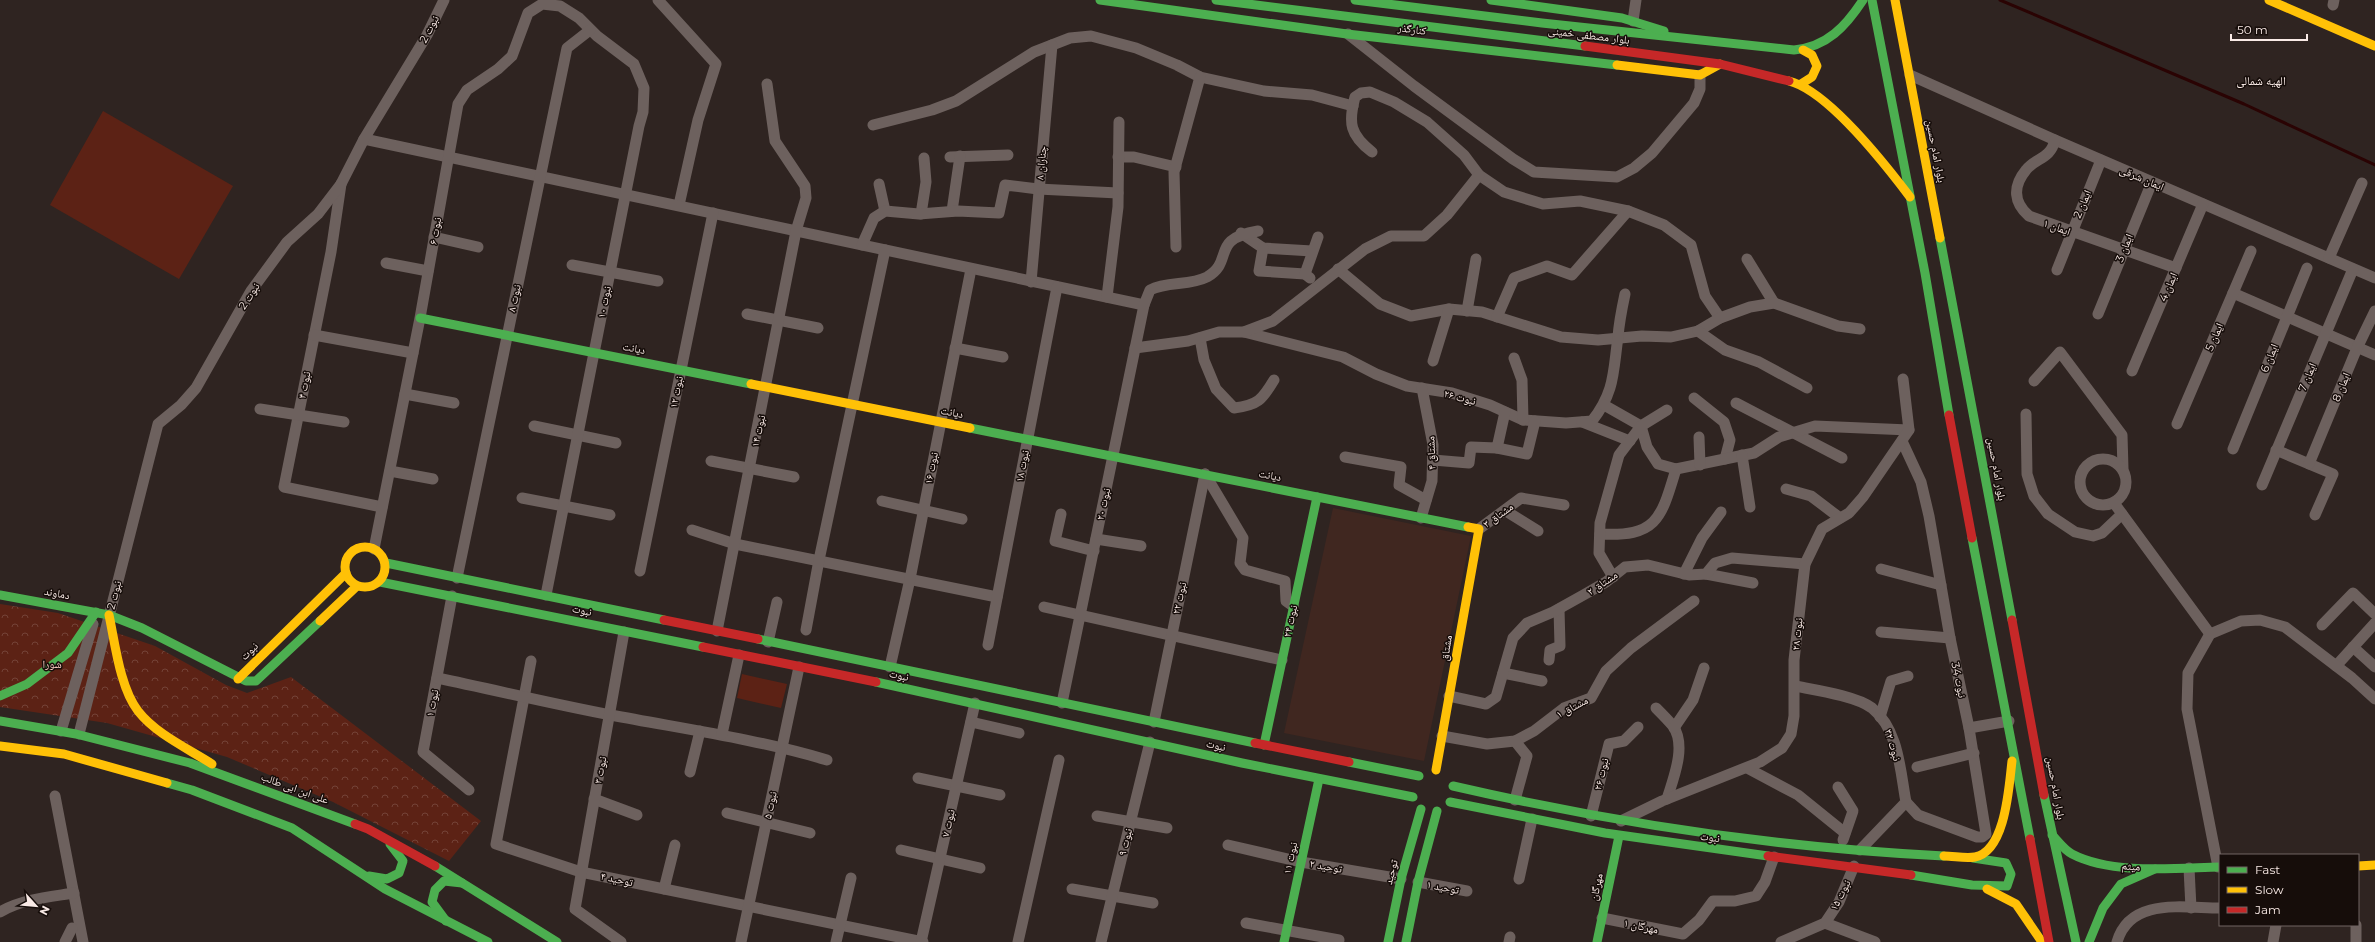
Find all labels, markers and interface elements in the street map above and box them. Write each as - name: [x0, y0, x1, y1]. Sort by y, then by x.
- street label: نبوت 2: [416, 13, 442, 45]
- scale bar: [2231, 16, 2307, 42]
- street label: کنارگذر: [1396, 20, 1428, 38]
- text: 50 m: [2237, 22, 2268, 37]
- street label: بلوار مصطفی خمینی: [1547, 23, 1631, 47]
- district label: الهیه شمالی: [2236, 73, 2286, 88]
- street label: بلوار امام حسین: [1923, 118, 1949, 184]
- street label: چناران ۸: [1033, 145, 1049, 181]
- street label: ایمان شرقی: [2118, 162, 2166, 194]
- street label: ایمان 2: [2070, 188, 2094, 220]
- street label: نبوت ۶: [426, 216, 444, 246]
- street label: ایمان ۱: [2041, 216, 2073, 238]
- street label: ایمان 3: [2112, 232, 2136, 264]
- street label: ایمان 4: [2156, 270, 2180, 304]
- street label: نبوت 2: [235, 280, 263, 312]
- street label: نبوت ۸: [504, 283, 524, 313]
- street label: نبوت ۱۰: [594, 285, 614, 319]
- street label: ایمان 5: [2202, 321, 2226, 353]
- street label: دیانت: [621, 339, 647, 357]
- street label: ایمان 6: [2257, 342, 2281, 374]
- street label: ایمان 7: [2295, 361, 2319, 393]
- street label: نبوت ۴: [294, 370, 314, 400]
- street label: ایمان 8: [2329, 370, 2353, 404]
- street label: نبوت ۱۲: [666, 375, 686, 409]
- street label: نبوت ۲۶: [1442, 386, 1478, 408]
- street label: دیانت: [939, 403, 965, 421]
- street label: نبوت ۱۴: [748, 414, 768, 448]
- street label: مشتاق ۴: [1423, 436, 1439, 470]
- street label: بلوار امام حسین: [1985, 436, 2009, 502]
- street label: نبوت ۱۸: [1012, 449, 1032, 483]
- street label: نبوت ۱۶: [921, 451, 941, 485]
- street label: دیانت: [1257, 466, 1283, 484]
- street label: نبوت ۲۰: [1093, 487, 1113, 521]
- street label: مشتاق ۳: [1480, 499, 1516, 531]
- street label: مشتاق ۲: [1584, 568, 1620, 598]
- street label: نبوت 2: [104, 579, 124, 611]
- street label: نبوت ۲۲: [1169, 581, 1189, 615]
- street label: دماوند: [43, 584, 71, 602]
- street label: نبوت: [571, 601, 593, 619]
- street label: نبوت ۲۴: [1280, 604, 1300, 638]
- street label: نبوت ۲۸: [1788, 617, 1806, 651]
- street label: مشتاق: [1437, 634, 1455, 662]
- street label: نبوت: [237, 639, 261, 663]
- park label: شورا: [42, 657, 62, 671]
- street label: نبوت 34: [1948, 661, 1970, 699]
- street label: نبوت: [888, 666, 910, 684]
- street label: نبوت ۱: [422, 688, 442, 718]
- street label: مشتاق ۱: [1554, 693, 1590, 721]
- street label: نبوت ۳۲: [1882, 727, 1904, 763]
- street label: نبوت: [1205, 736, 1227, 754]
- street label: نبوت ۳: [590, 755, 610, 785]
- street label: بلوار امام حسین: [2044, 755, 2068, 821]
- street label: نبوت ۲۶: [1590, 756, 1612, 792]
- street label: علی ابن ابی طالب: [259, 769, 331, 807]
- street label: نبوت ۵: [760, 790, 780, 820]
- street label: نبوت ۷: [938, 808, 958, 838]
- street label: نبوت ۹: [1115, 827, 1135, 857]
- street label: نبوت: [1699, 829, 1721, 845]
- street label: نبوت ۱۱: [1280, 841, 1300, 875]
- legend: [2219, 854, 2359, 926]
- street label: توحید ۲: [1309, 856, 1344, 876]
- street label: توحید: [1381, 857, 1401, 886]
- street label: میثم: [2121, 858, 2141, 875]
- text: Fast: [2255, 862, 2280, 877]
- street label: توحید ۴: [599, 869, 635, 889]
- street label: مهرگان: [1586, 872, 1606, 902]
- street label: توحید ۱: [1425, 877, 1461, 897]
- street label: نبوت ۱۵: [1826, 877, 1854, 913]
- text: Slow: [2255, 882, 2284, 897]
- north arrow: [16, 886, 56, 926]
- text: Jam: [2254, 902, 2281, 917]
- text: N: [37, 903, 53, 918]
- street label: مهرگان ۱: [1622, 915, 1660, 937]

